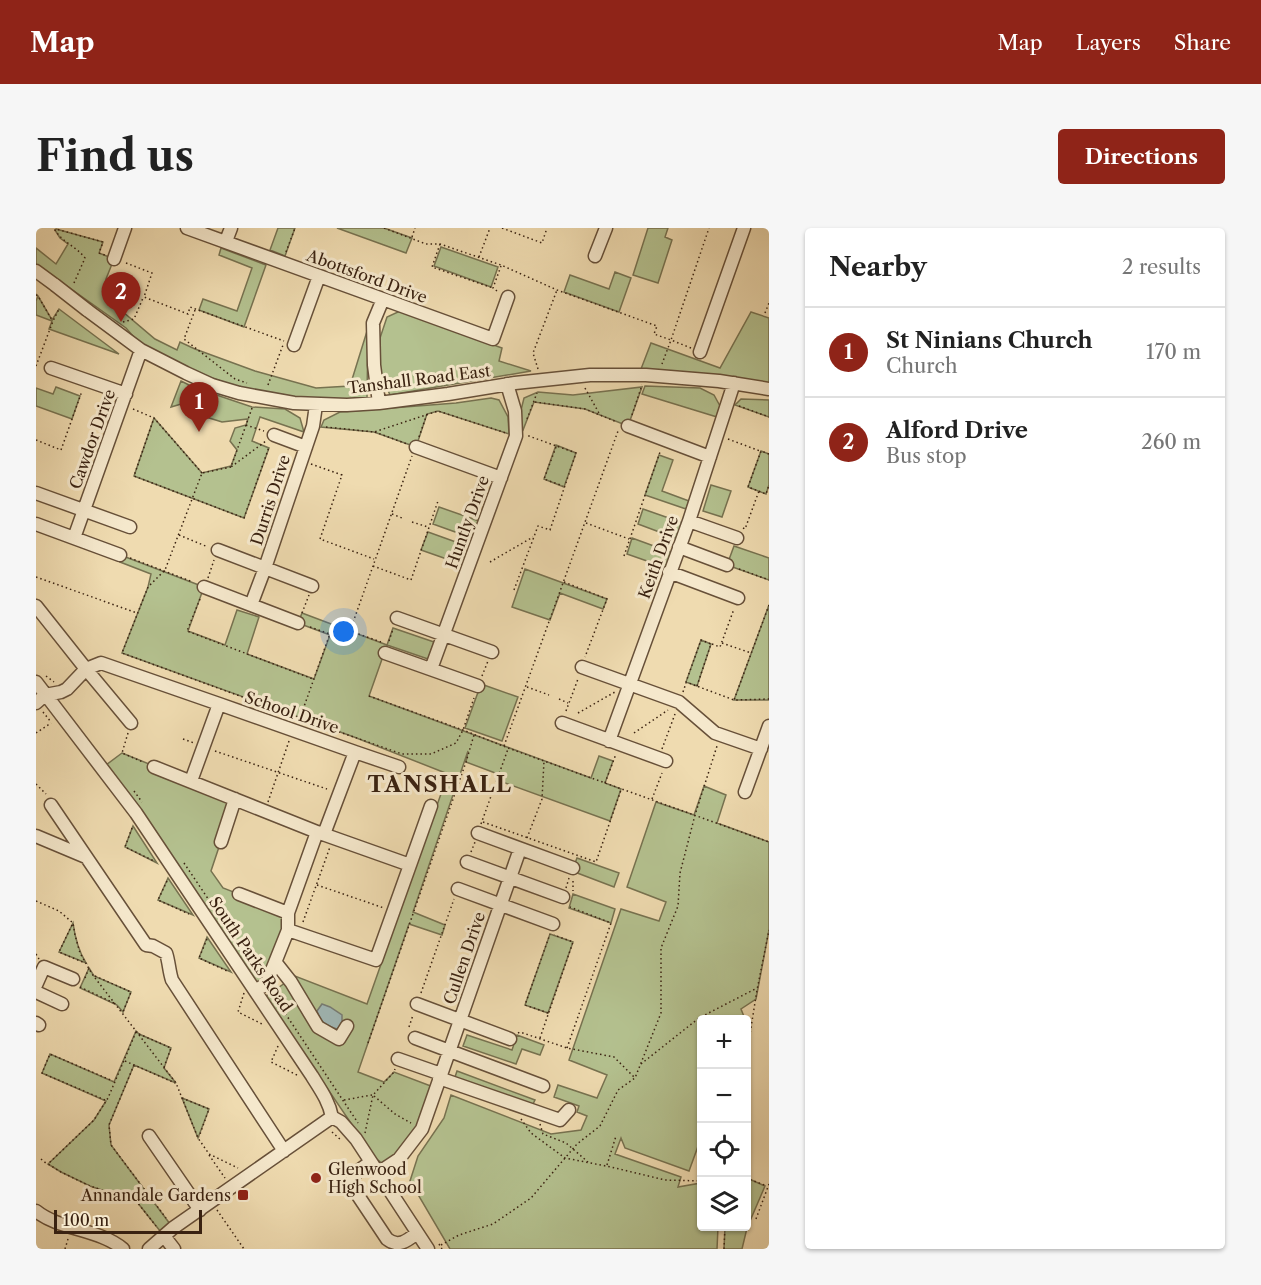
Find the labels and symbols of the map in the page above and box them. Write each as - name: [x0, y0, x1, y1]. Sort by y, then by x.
- street label: Abottsford Drive: [303, 245, 430, 307]
- pin: 2: [102, 272, 140, 322]
- street label: Tanshall Road East: [346, 360, 492, 398]
- pin: 1: [180, 382, 218, 432]
- street label: Cawdor Drive: [65, 386, 119, 492]
- street label: Durris Drive: [246, 452, 294, 548]
- street label: Huntly Drive: [441, 473, 493, 571]
- street label: Keith Drive: [634, 512, 682, 601]
- your location: [329, 617, 358, 646]
- street label: School Drive: [242, 687, 342, 737]
- district label: TANSHALL: [367, 771, 513, 798]
- street label: South Parks Road: [205, 893, 297, 1016]
- street label: Cullen Drive: [439, 909, 489, 1007]
- place label: Glenwood High School: [328, 1159, 422, 1197]
- marker: Glenwood High School: [309, 1171, 323, 1185]
- place label: Annandale Gardens: [80, 1185, 231, 1205]
- marker: Annandale Gardens: [236, 1188, 250, 1202]
- scale bar: [54, 1207, 202, 1234]

